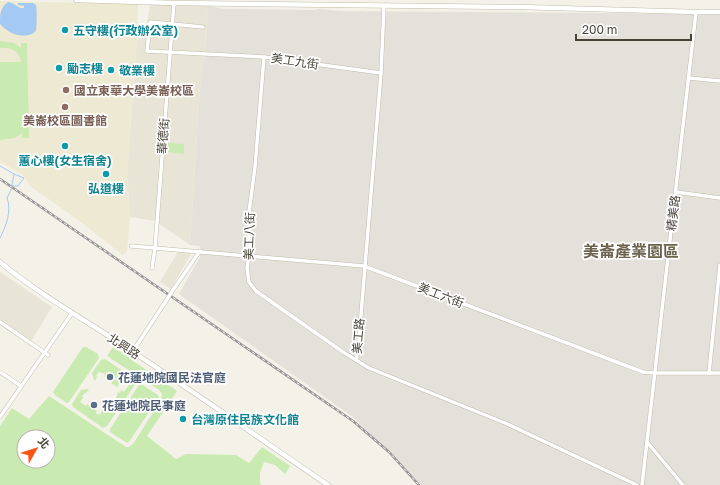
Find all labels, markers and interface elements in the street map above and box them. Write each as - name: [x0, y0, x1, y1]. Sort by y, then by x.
- scale bar: [576, 16, 691, 42]
- text: 200 m: [582, 22, 617, 37]
- place label: 五守樓(行政辦公室): [73, 23, 178, 38]
- marker: 五守樓(行政辦公室): [60, 25, 70, 35]
- street label: 美工九街: [270, 50, 320, 72]
- place label: 勵志樓: [67, 61, 103, 76]
- marker: 勵志樓: [54, 63, 64, 73]
- place label: 敬業樓: [119, 63, 155, 78]
- marker: 敬業樓: [106, 65, 116, 75]
- place label: 國立東華大學美崙校區: [74, 83, 194, 98]
- marker: 國立東華大學美崙校區: [61, 85, 71, 95]
- marker: 美崙校區圖書館: [60, 102, 70, 112]
- place label: 美崙校區圖書館: [23, 113, 107, 128]
- street label: 華德街: [154, 118, 172, 154]
- marker: 蕙心樓(女生宿舍): [60, 141, 70, 151]
- place label: 蕙心樓(女生宿舍): [18, 153, 112, 168]
- marker: 弘道樓: [101, 169, 111, 179]
- place label: 弘道樓: [88, 181, 124, 196]
- street label: 精美路: [663, 194, 683, 232]
- street label: 美工八街: [241, 212, 257, 260]
- district label: 美崙產業園區: [583, 241, 679, 261]
- street label: 美工六街: [416, 279, 466, 311]
- street label: 美工路: [349, 317, 367, 355]
- street label: 北興路: [105, 330, 143, 362]
- place label: 花蓮地院國民法官庭: [118, 370, 226, 385]
- marker: 花蓮地院國民法官庭: [105, 372, 115, 382]
- place label: 花蓮地院民事庭: [102, 398, 186, 413]
- marker: 花蓮地院民事庭: [89, 400, 99, 410]
- place label: 台灣原住民族文化館: [191, 412, 299, 427]
- marker: 台灣原住民族文化館: [178, 414, 188, 424]
- north arrow: [16, 429, 56, 469]
- text: 北: [36, 434, 53, 451]

